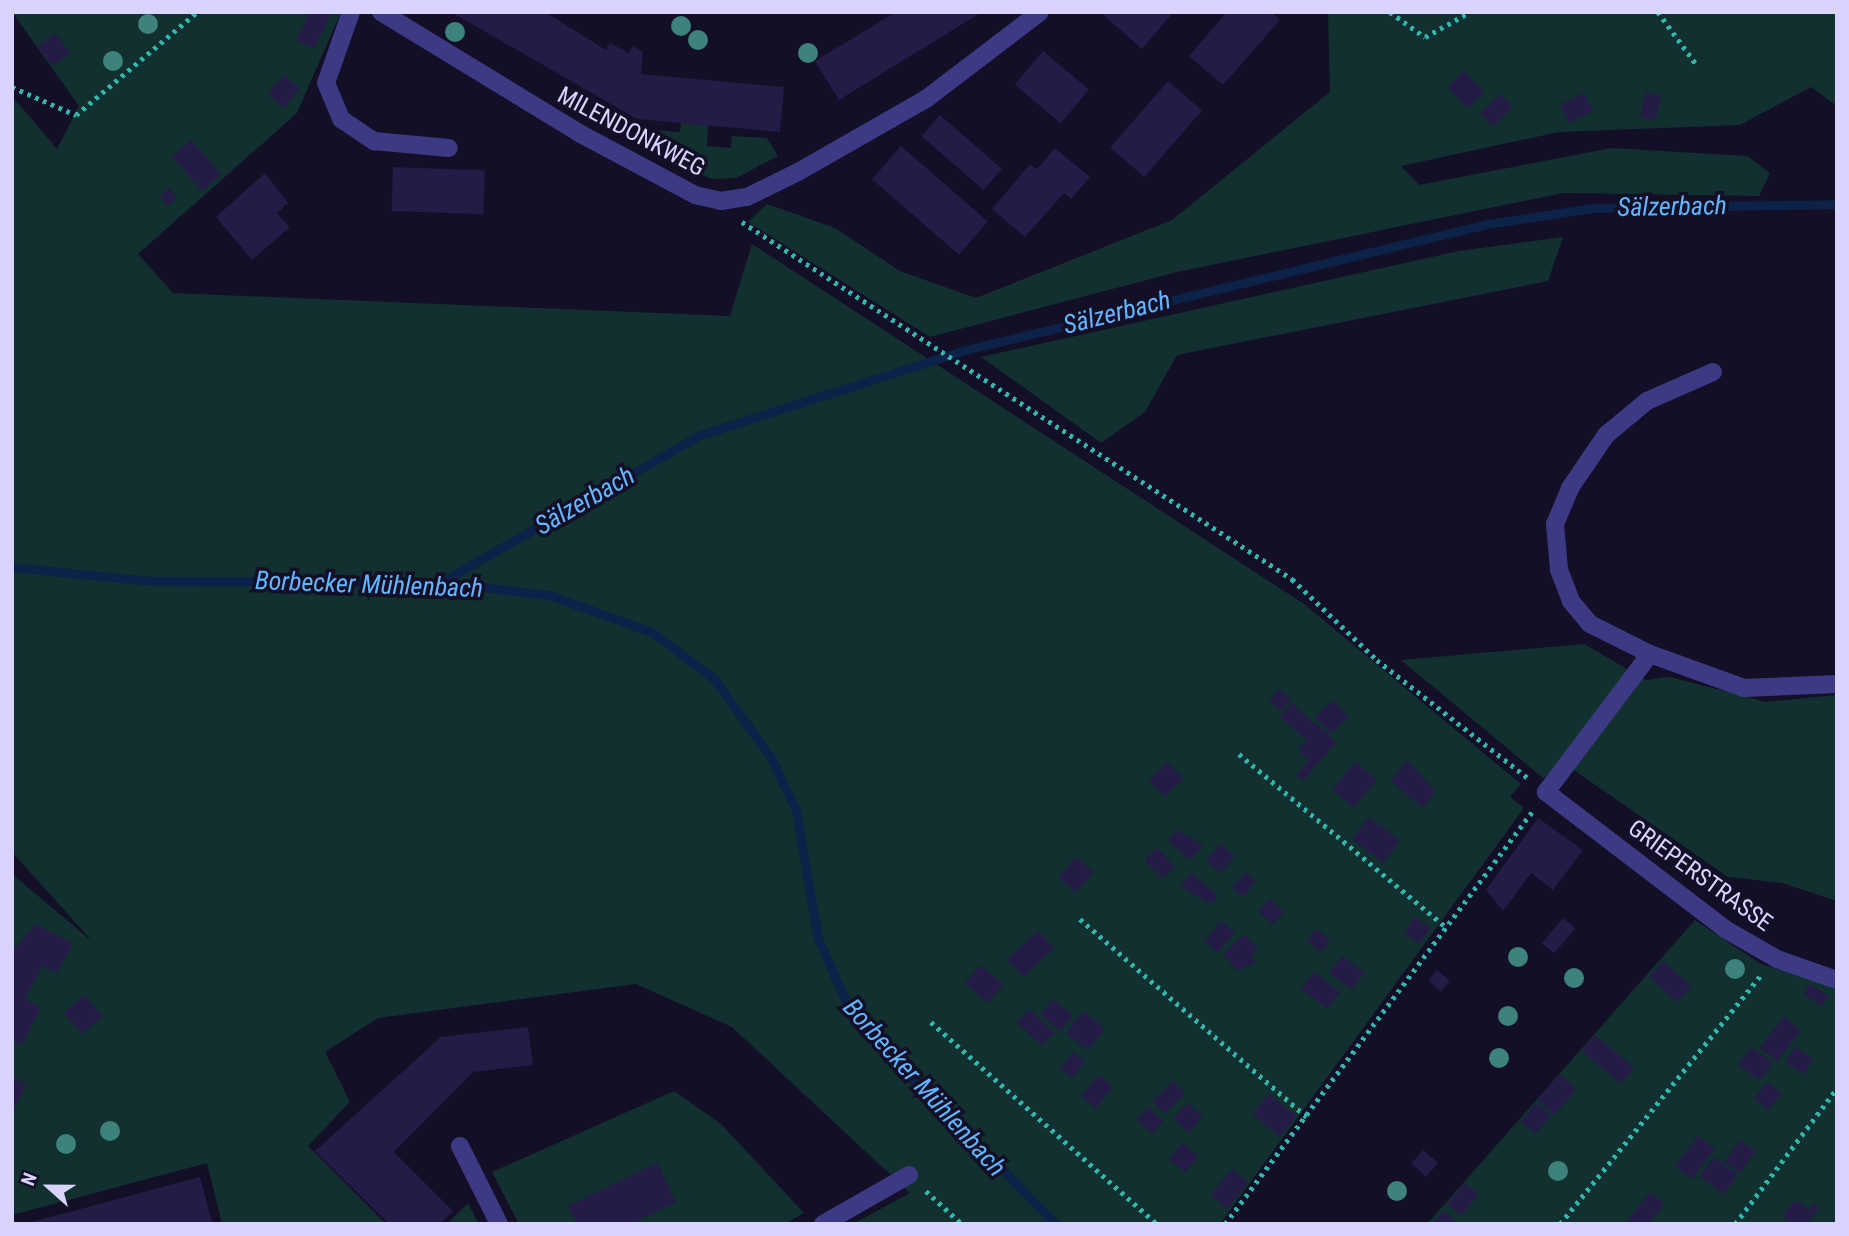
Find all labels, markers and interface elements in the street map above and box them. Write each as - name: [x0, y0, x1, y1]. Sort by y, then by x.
- street label: MILENDONKWEG: [552, 81, 710, 183]
- water label: Sälzerbach: [1617, 190, 1727, 224]
- water label: Sälzerbach: [1060, 285, 1174, 341]
- water label: Sälzerbach: [530, 460, 640, 542]
- water label: Borbecker Mühlenbach: [254, 565, 484, 605]
- street label: GRIEPERSTRASSE: [1622, 814, 1778, 938]
- water label: Borbecker Mühlenbach: [836, 993, 1012, 1183]
- north arrow: [14, 1152, 84, 1222]
- text: N: [16, 1170, 42, 1189]

